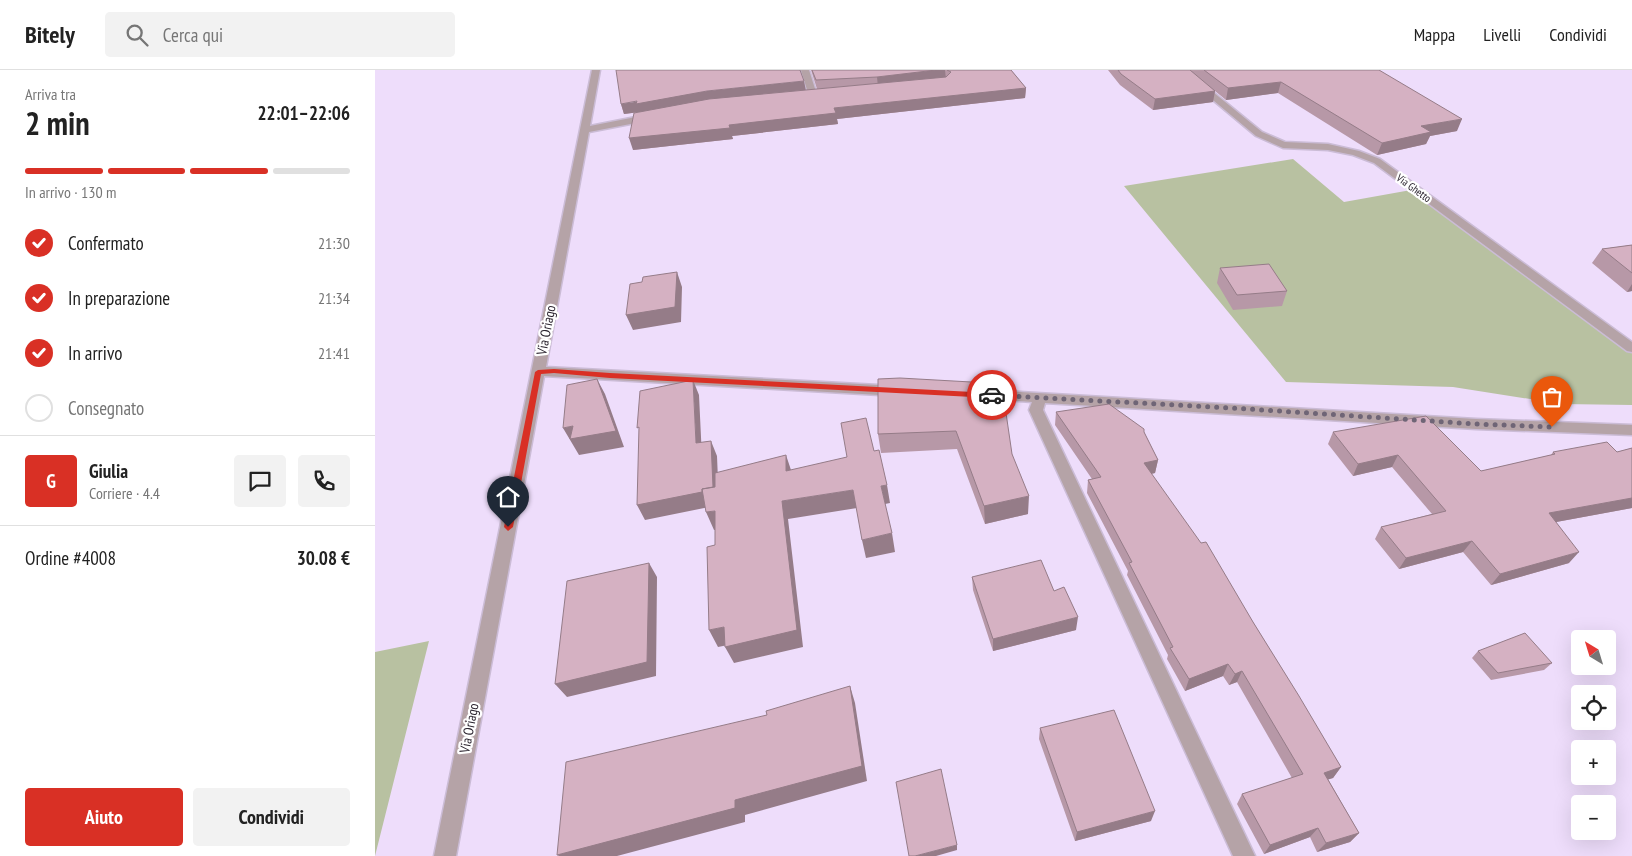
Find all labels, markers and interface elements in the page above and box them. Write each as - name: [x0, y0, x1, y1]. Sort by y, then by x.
- search box: [105, 12, 455, 57]
- text: Bitely: [25, 19, 75, 50]
- icon: search: [123, 21, 151, 49]
- text: Cerca qui: [163, 23, 223, 47]
- text: Mappa: [1414, 23, 1455, 46]
- text: Livelli: [1483, 23, 1521, 46]
- text: Condividi: [1549, 23, 1607, 46]
- text: Arriva tra: [25, 84, 76, 104]
- text: 22:01–22:06: [257, 101, 350, 125]
- text: 2 min: [25, 102, 90, 144]
- street label: Via Ghetto: [1393, 170, 1434, 205]
- text: In arrivo · 130 m: [25, 182, 117, 202]
- icon: check: [25, 229, 53, 257]
- text: Confermato: [68, 231, 144, 255]
- text: 21:30: [318, 233, 350, 253]
- icon: check: [25, 284, 53, 312]
- text: In preparazione: [68, 286, 170, 310]
- text: 21:34: [318, 288, 350, 308]
- street label: Via Oriago: [532, 304, 560, 357]
- icon: check: [25, 339, 53, 367]
- text: In arrivo: [68, 341, 123, 365]
- text: 21:41: [318, 343, 350, 363]
- courier: [967, 370, 1017, 420]
- pin: [1531, 376, 1573, 427]
- icon: car: [978, 381, 1006, 409]
- icon: bag: [1538, 383, 1566, 411]
- text: Consegnato: [68, 396, 144, 420]
- button: chat: [234, 455, 286, 507]
- button: phone: [298, 455, 350, 507]
- text: Giulia: [89, 459, 128, 483]
- text: G: [46, 469, 56, 493]
- pin: [487, 476, 529, 527]
- text: Corriere · 4.4: [89, 483, 160, 503]
- icon: home: [494, 483, 522, 511]
- text: Ordine #4008: [25, 546, 116, 570]
- text: 30.08 €: [297, 546, 350, 570]
- north arrow: [1571, 630, 1616, 675]
- map controls: [1571, 630, 1616, 840]
- button: locate: [1571, 685, 1616, 730]
- street label: Via Oriago: [455, 702, 483, 755]
- button: +: [1571, 740, 1616, 785]
- button: Aiuto: [25, 788, 183, 846]
- button: Condividi: [193, 788, 350, 846]
- button: −: [1571, 795, 1616, 840]

